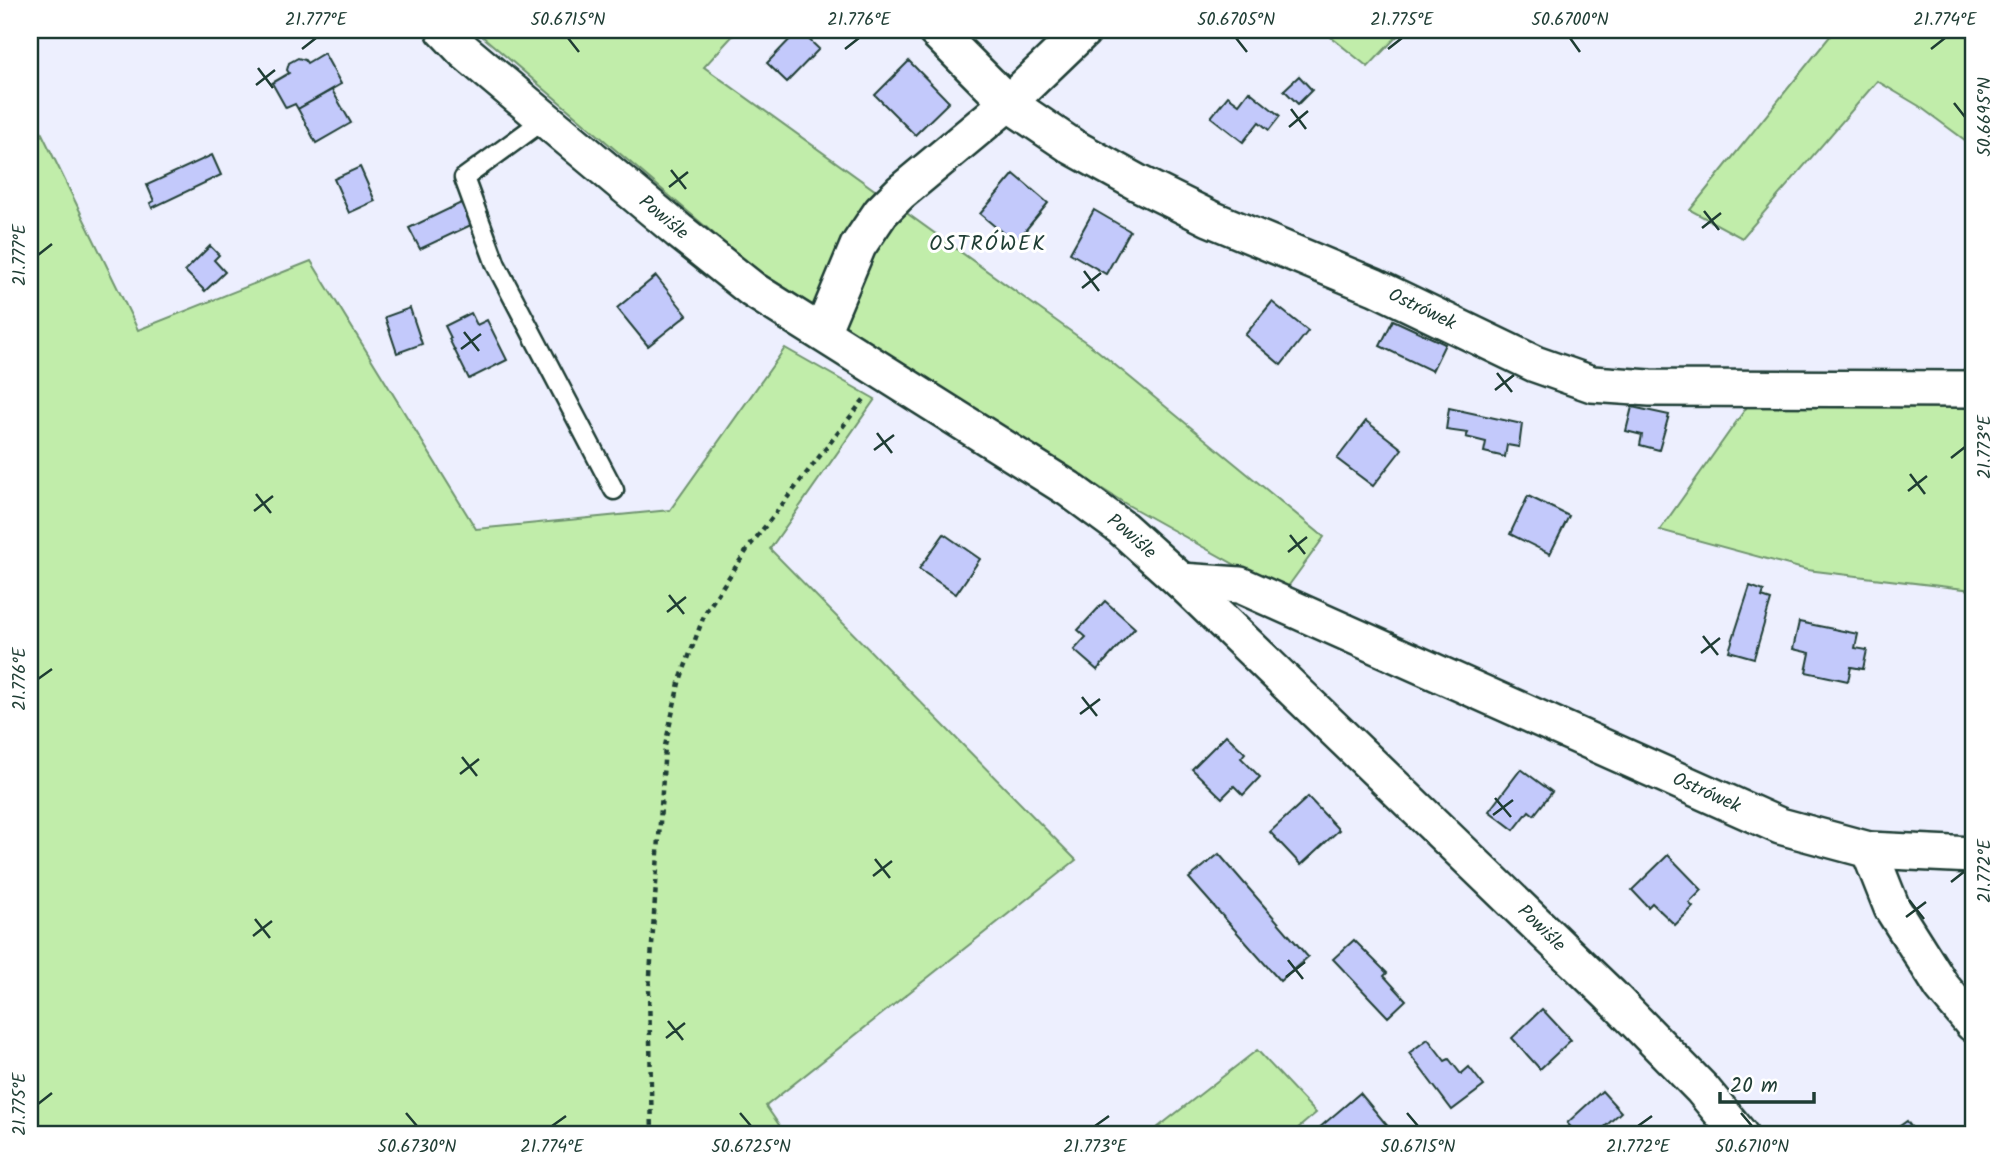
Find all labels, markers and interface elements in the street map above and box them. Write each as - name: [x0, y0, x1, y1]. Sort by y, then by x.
- text: 21.777°E: [285, 6, 347, 35]
- text: 50.6715°N: [531, 6, 605, 35]
- text: 21.776°E: [827, 6, 891, 35]
- text: 50.6705°N: [1197, 6, 1275, 35]
- text: 21.775°E: [1370, 6, 1434, 35]
- text: 50.6700°N: [1531, 6, 1609, 35]
- text: 21.774°E: [1913, 6, 1977, 35]
- text: 50.6695°N: [1971, 77, 2000, 157]
- street label: Powiśle: [632, 188, 695, 248]
- text: 21.777°E: [6, 224, 35, 286]
- district label: OSTRÓWEK: [929, 228, 1047, 261]
- street label: Ostrówek: [1383, 280, 1461, 339]
- text: 21.773°E: [1971, 415, 2000, 479]
- street label: Powiśle: [1100, 506, 1163, 567]
- text: 21.776°E: [6, 647, 35, 711]
- street label: Ostrówek: [1667, 765, 1746, 822]
- text: 21.772°E: [1971, 838, 2000, 903]
- street label: Powiśle: [1510, 898, 1573, 960]
- scale bar: [1720, 1060, 1814, 1104]
- text: 20 m: [1730, 1070, 1778, 1103]
- text: 21.775°E: [6, 1072, 35, 1136]
- text: 50.6730°N: [378, 1133, 456, 1162]
- text: 21.774°E: [520, 1133, 584, 1162]
- text: 50.6725°N: [711, 1133, 791, 1162]
- text: 21.773°E: [1063, 1133, 1127, 1162]
- text: 50.6715°N: [1381, 1133, 1455, 1162]
- text: 21.772°E: [1606, 1133, 1671, 1162]
- text: 50.6710°N: [1715, 1133, 1789, 1162]

